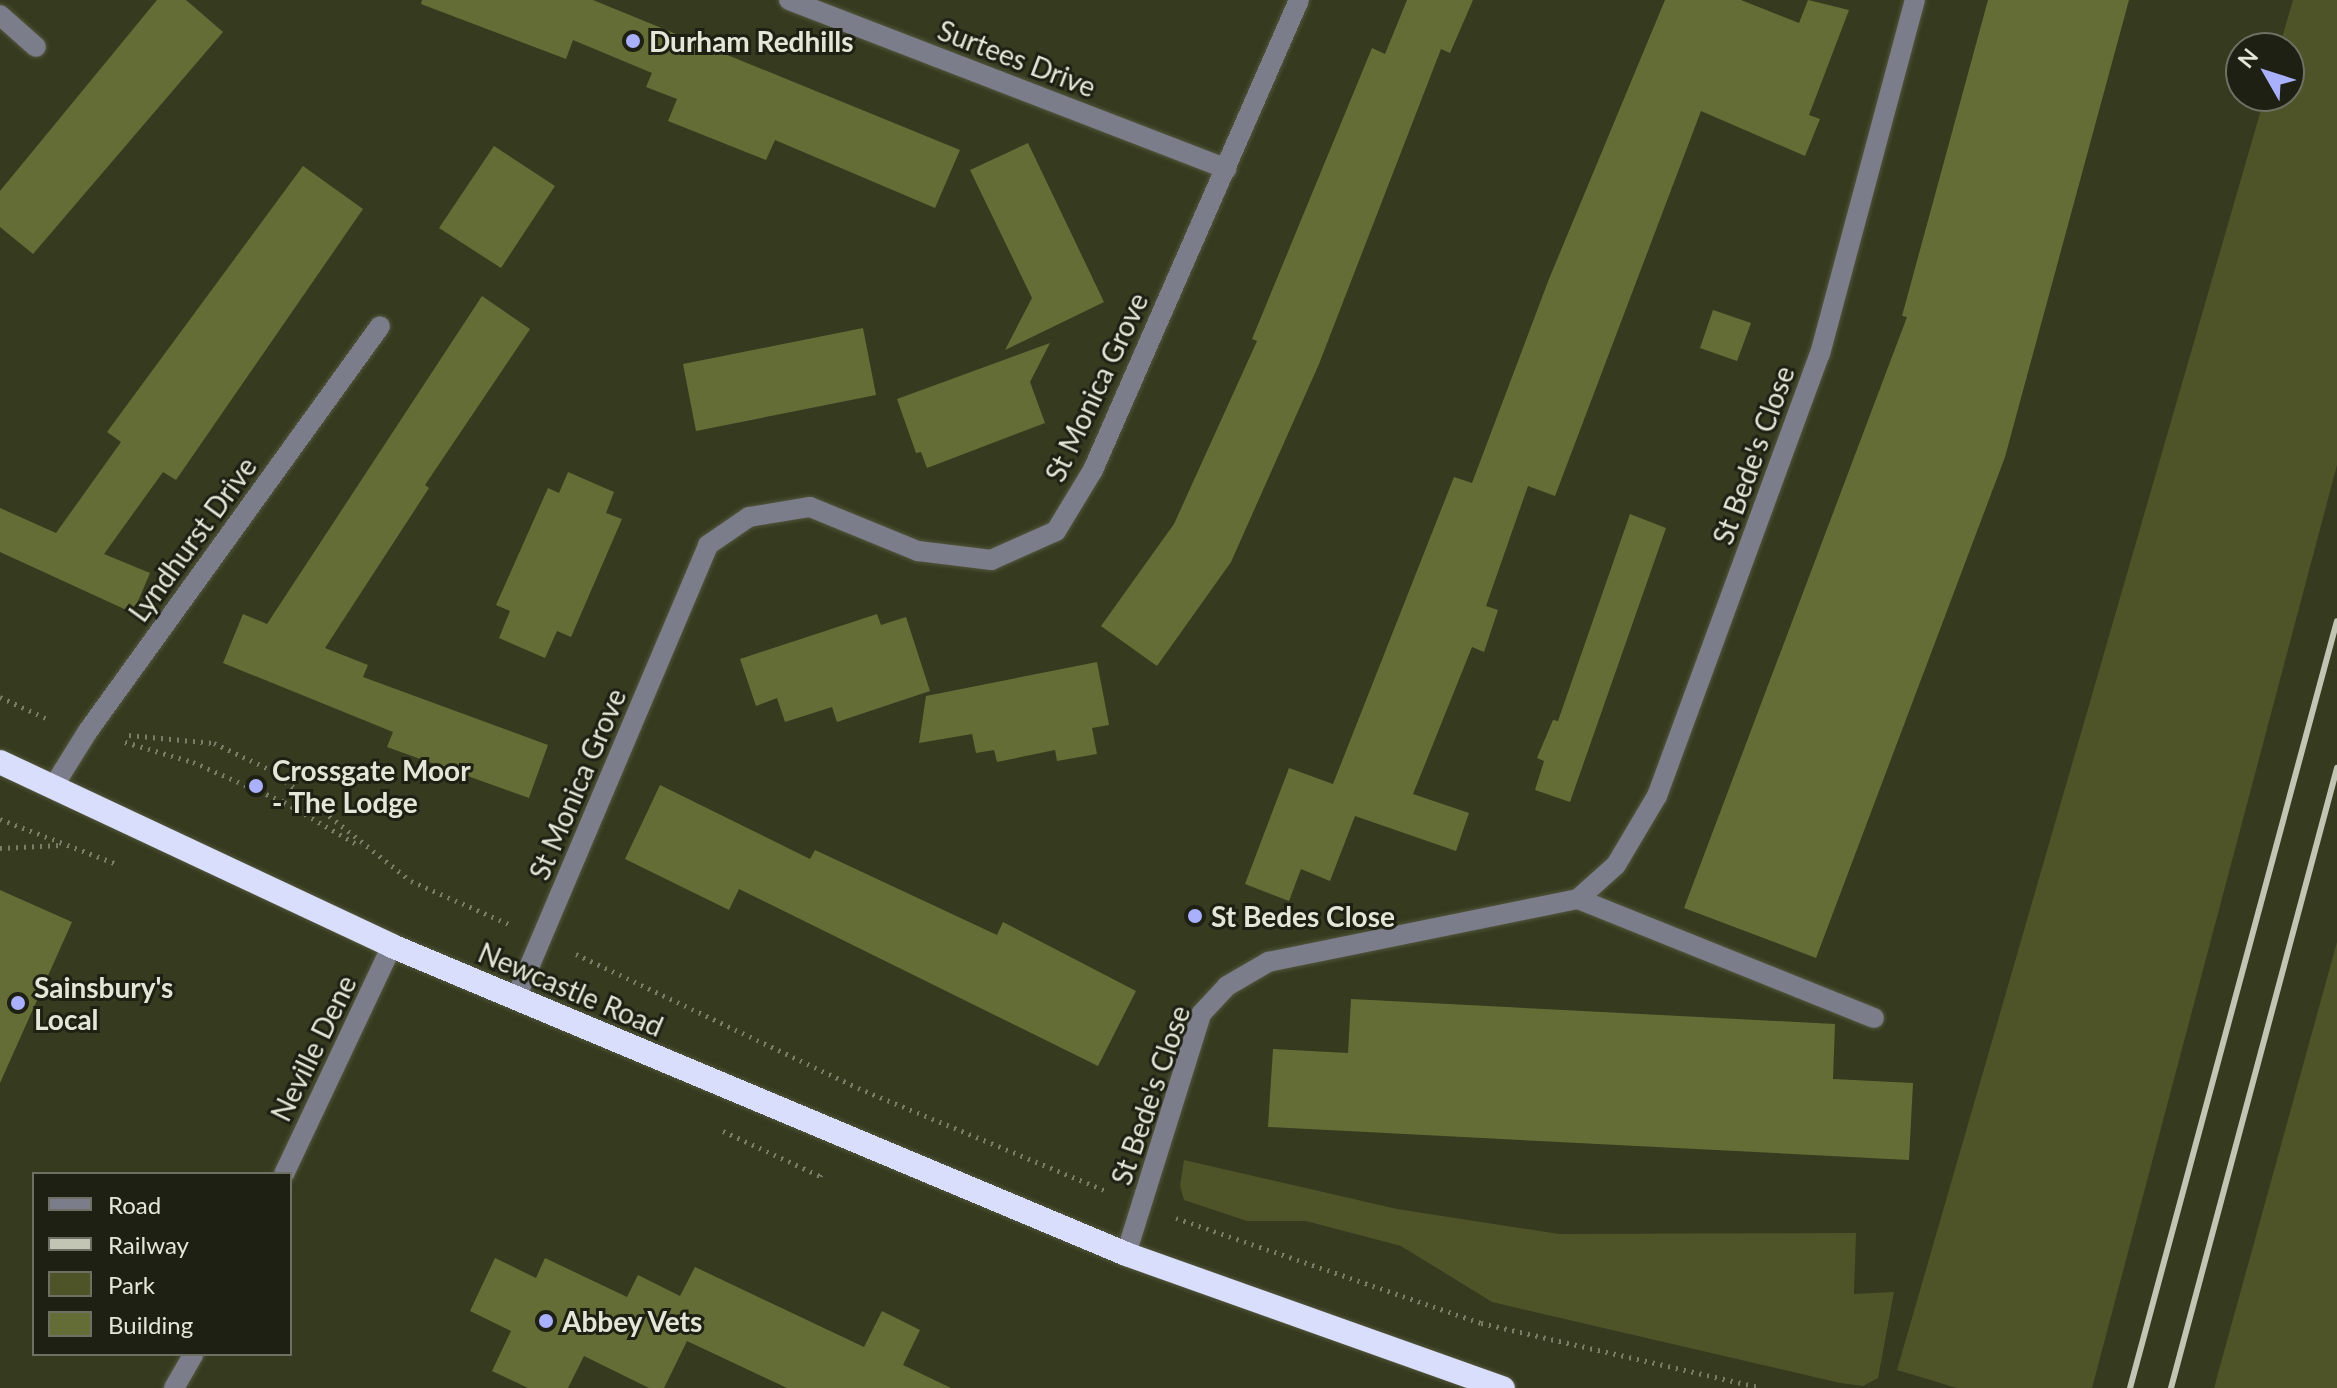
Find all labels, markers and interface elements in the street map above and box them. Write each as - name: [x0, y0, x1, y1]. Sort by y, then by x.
- street label: Surtees Drive: [933, 13, 1101, 103]
- place label: Durham Redhills: [649, 24, 854, 58]
- marker: Durham Redhills: [624, 32, 642, 50]
- north arrow: [2225, 32, 2305, 112]
- text: N: [2232, 43, 2263, 73]
- street label: St Monica Grove: [1038, 287, 1154, 487]
- street label: St Bede's Close: [1705, 361, 1801, 549]
- street label: Lyndhurst Drive: [121, 450, 263, 628]
- street label: St Monica Grove: [522, 683, 632, 885]
- place label: Crossgate Moor - The Lodge: [272, 753, 471, 819]
- marker: Crossgate Moor - The Lodge: [247, 777, 265, 795]
- place label: St Bedes Close: [1211, 899, 1395, 933]
- marker: St Bedes Close: [1186, 907, 1204, 925]
- street label: Newcastle Road: [474, 935, 668, 1043]
- place label: Sainsbury's Local: [34, 970, 173, 1036]
- street label: Neville Dene: [263, 970, 363, 1126]
- marker: Sainsbury's Local: [9, 994, 27, 1012]
- street label: St Bede's Close: [1104, 1001, 1196, 1189]
- legend: [32, 1172, 292, 1356]
- text: Road: [108, 1190, 161, 1219]
- text: Railway: [108, 1230, 189, 1259]
- text: Park: [108, 1270, 155, 1299]
- place label: Abbey Vets: [562, 1304, 704, 1338]
- text: Building: [108, 1310, 193, 1339]
- marker: Abbey Vets: [537, 1312, 555, 1330]

